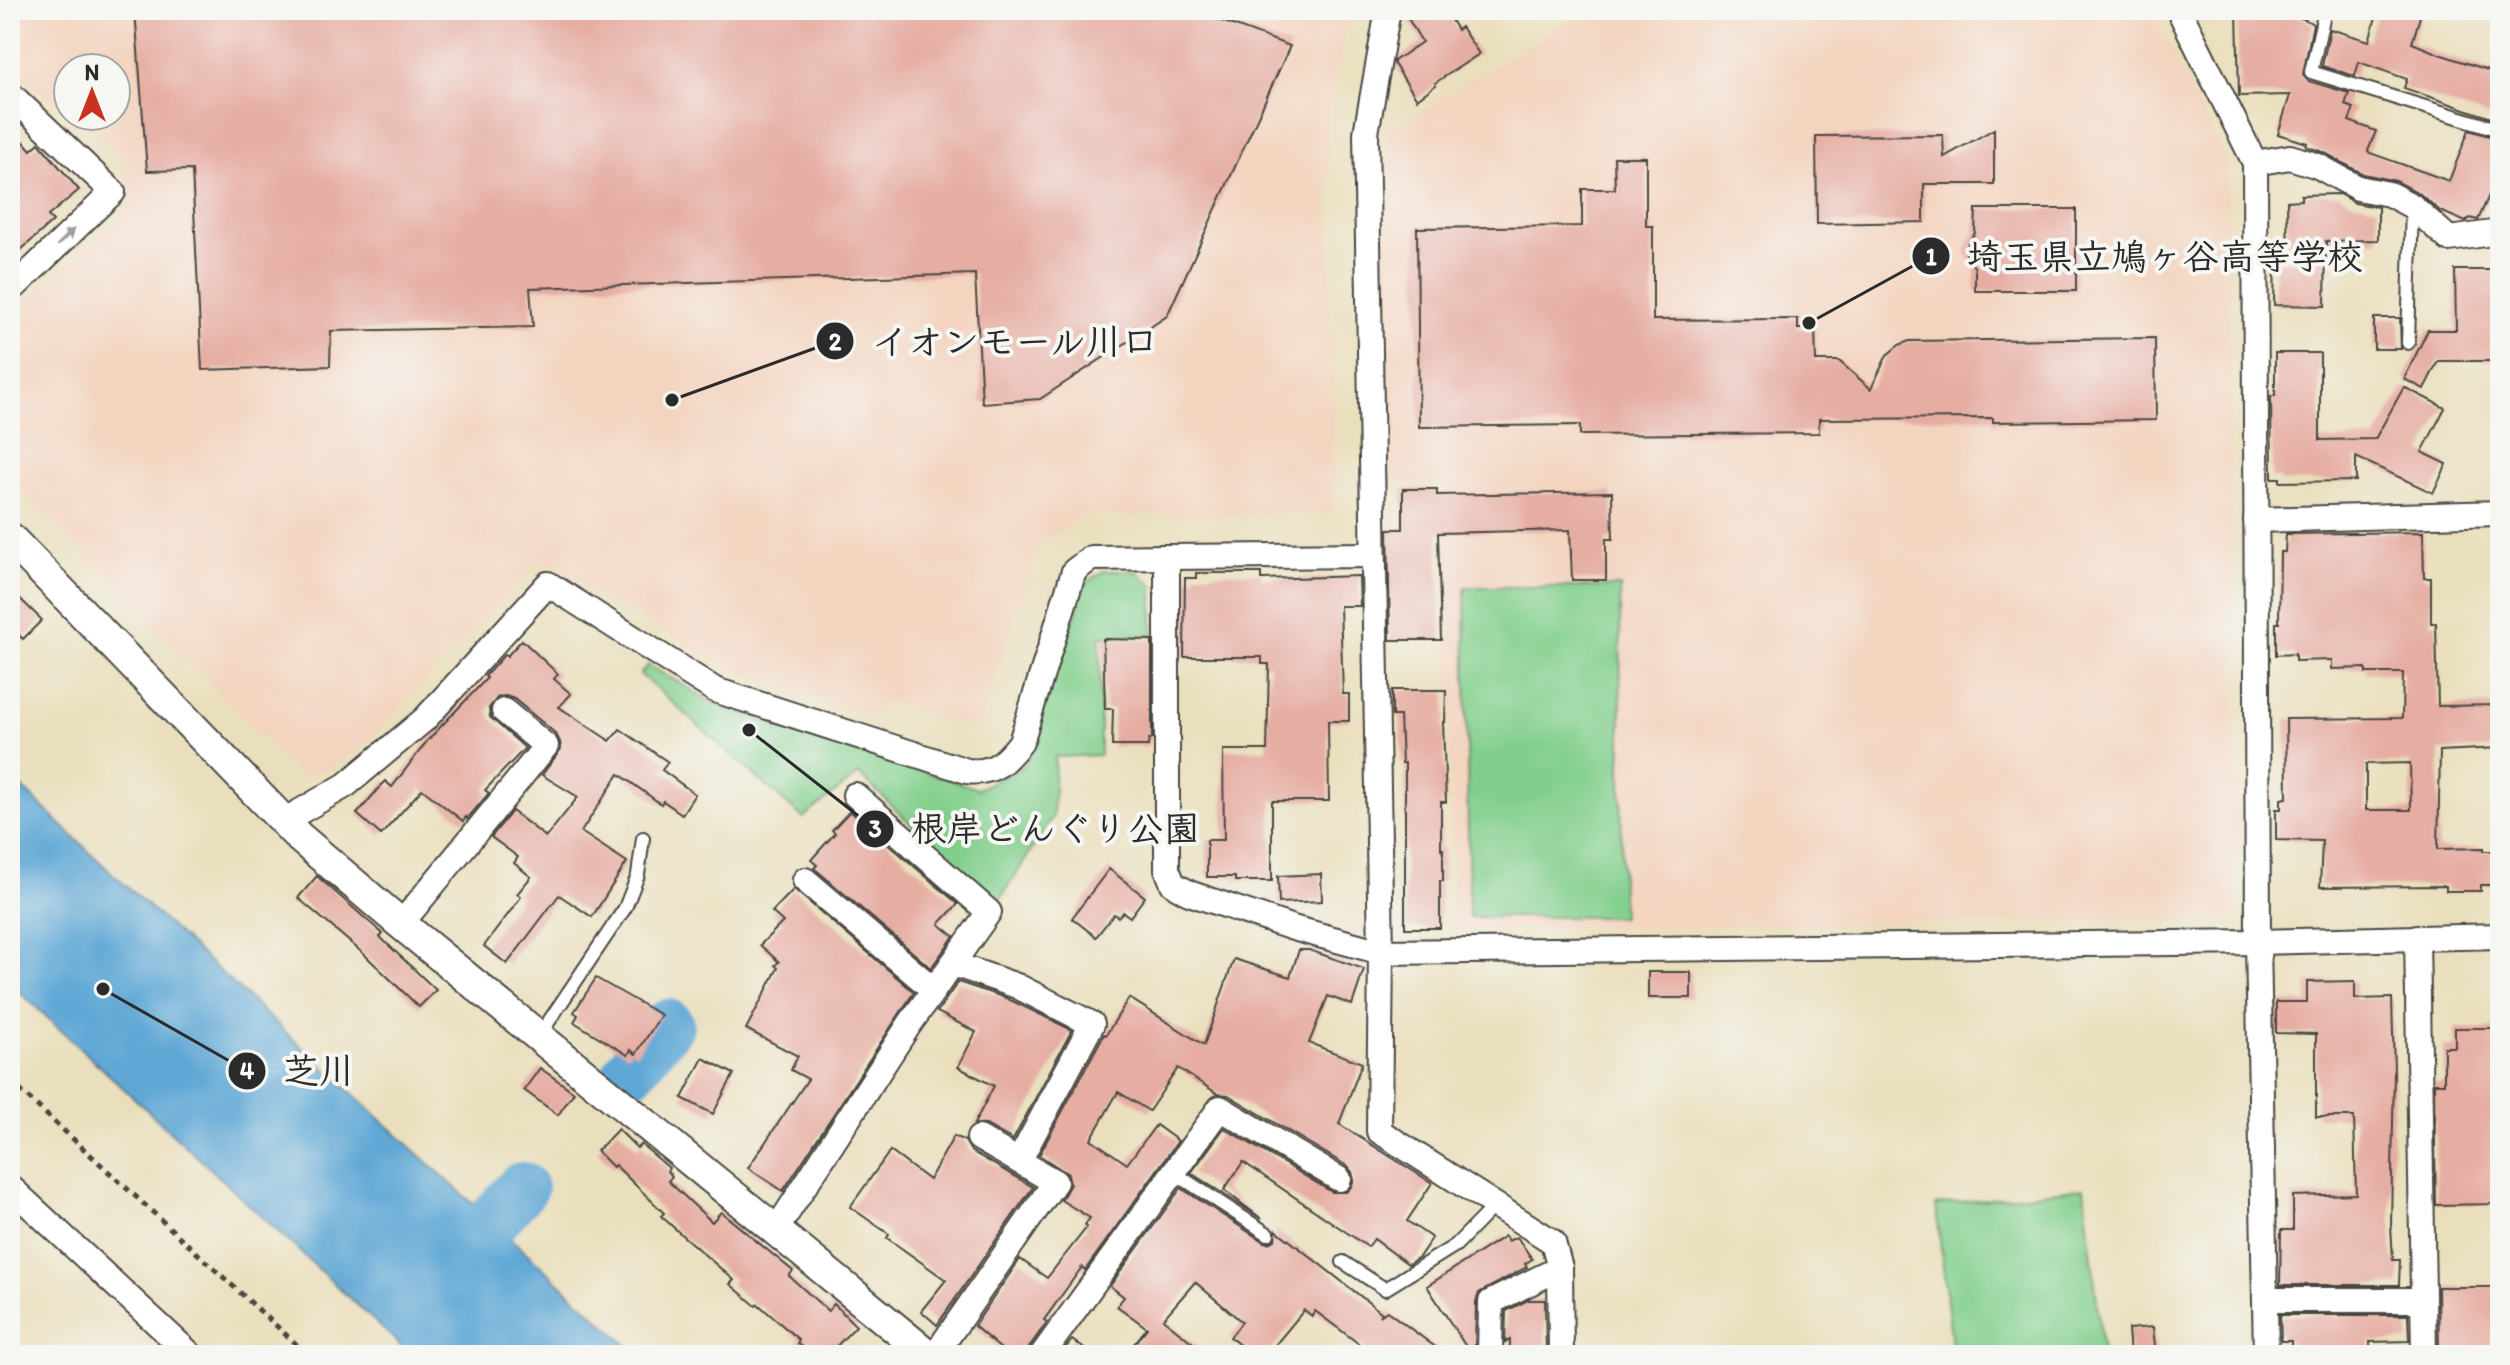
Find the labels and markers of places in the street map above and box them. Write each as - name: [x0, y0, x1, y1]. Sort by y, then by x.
- callout: 埼玉県立鳩ヶ谷高等学校: [1911, 226, 2379, 286]
- callout: イオンモール川口: [815, 311, 1175, 371]
- callout: 根岸どんぐり公園: [855, 799, 1215, 859]
- callout: 芝川: [227, 1041, 371, 1101]

